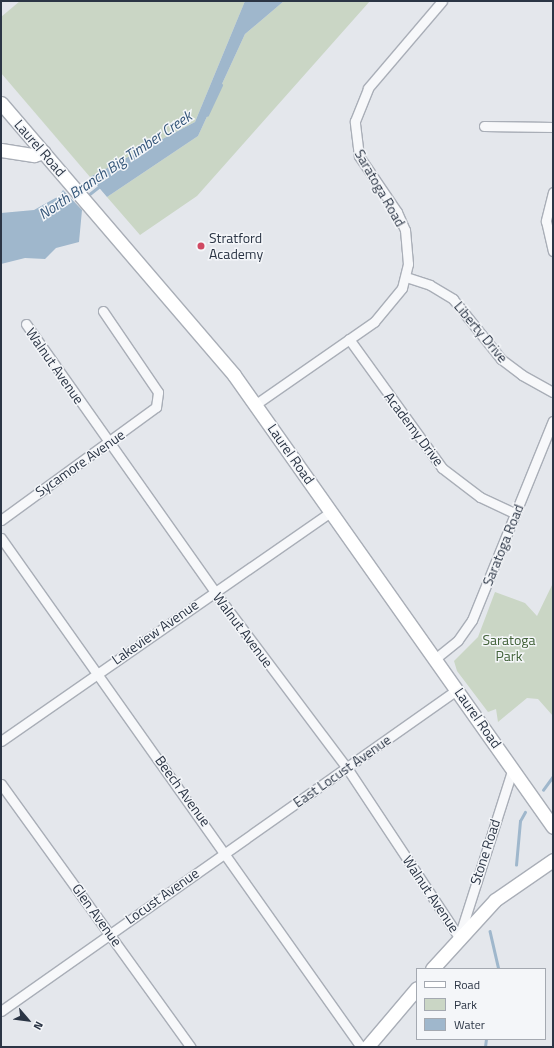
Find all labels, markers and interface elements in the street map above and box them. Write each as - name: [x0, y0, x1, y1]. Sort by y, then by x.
- water label: North Branch Big Timber Creek: [35, 107, 195, 223]
- street label: Laurel Road: [11, 116, 69, 180]
- street label: Saratoga Road: [351, 146, 409, 230]
- place label: Stratford Academy: [209, 230, 263, 262]
- marker: Stratford Academy: [196, 241, 206, 251]
- street label: Liberty Drive: [451, 298, 511, 366]
- street label: Walnut Avenue: [23, 325, 87, 407]
- street label: Academy Drive: [381, 389, 447, 469]
- street label: Laurel Road: [264, 421, 318, 487]
- street label: Sycamore Avenue: [32, 426, 128, 500]
- street label: Saratoga Road: [479, 502, 527, 588]
- street label: Walnut Avenue: [209, 589, 277, 671]
- street label: Lakeview Avenue: [109, 596, 201, 668]
- park label: Saratoga Park: [483, 632, 535, 664]
- street label: Laurel Road: [451, 685, 505, 751]
- street label: East Locust Avenue: [290, 731, 394, 811]
- street label: Beech Avenue: [152, 752, 214, 830]
- street label: Stone Road: [467, 817, 503, 887]
- street label: Walnut Avenue: [399, 852, 463, 936]
- street label: Locust Avenue: [122, 864, 202, 928]
- street label: Glen Avenue: [69, 880, 125, 950]
- legend: [416, 968, 546, 1040]
- text: Road: [454, 975, 480, 994]
- text: Park: [454, 995, 477, 1014]
- north arrow: [8, 1000, 48, 1040]
- text: Water: [454, 1015, 485, 1034]
- text: N: [30, 1019, 47, 1033]

